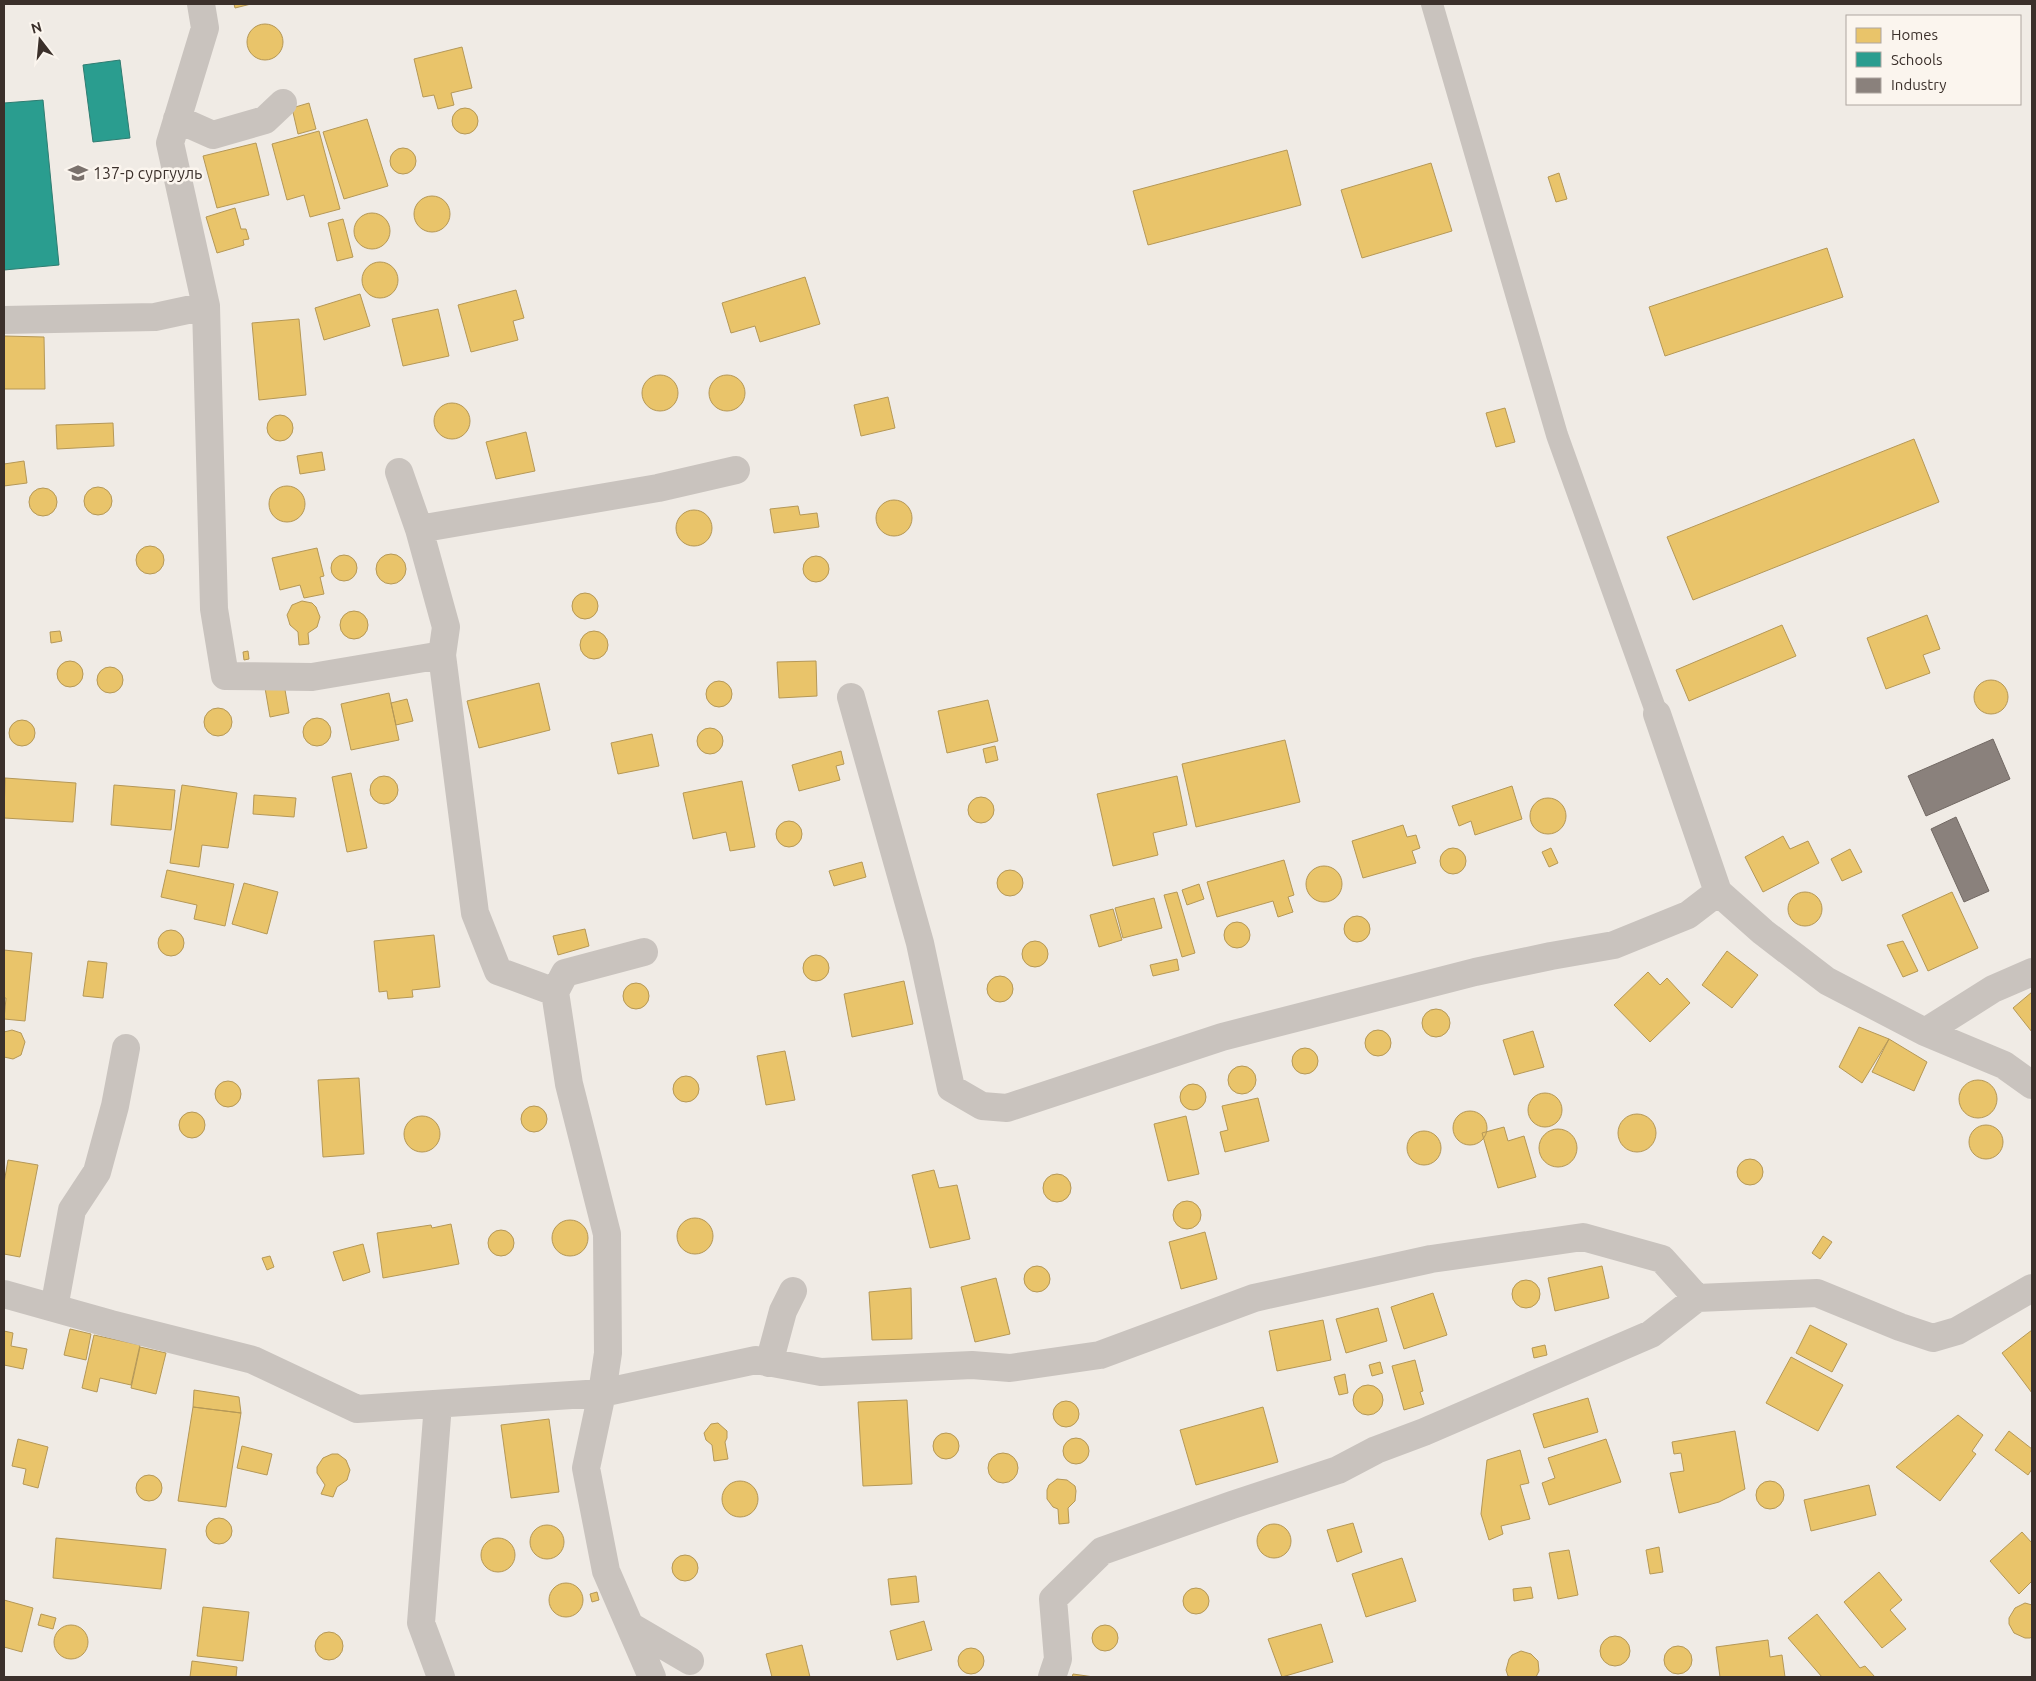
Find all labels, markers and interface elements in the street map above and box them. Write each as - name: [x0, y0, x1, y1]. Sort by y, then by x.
- north arrow: [15, 15, 65, 65]
- legend: [1846, 15, 2021, 105]
- text: N: [29, 18, 44, 37]
- text: Homes: [1891, 26, 1938, 43]
- text: Schools: [1891, 51, 1942, 68]
- text: Industry: [1891, 76, 1946, 93]
- school or university icon: 137-р сургууль: [67, 162, 89, 184]
- place label: 137-р сургууль: [93, 164, 202, 182]

